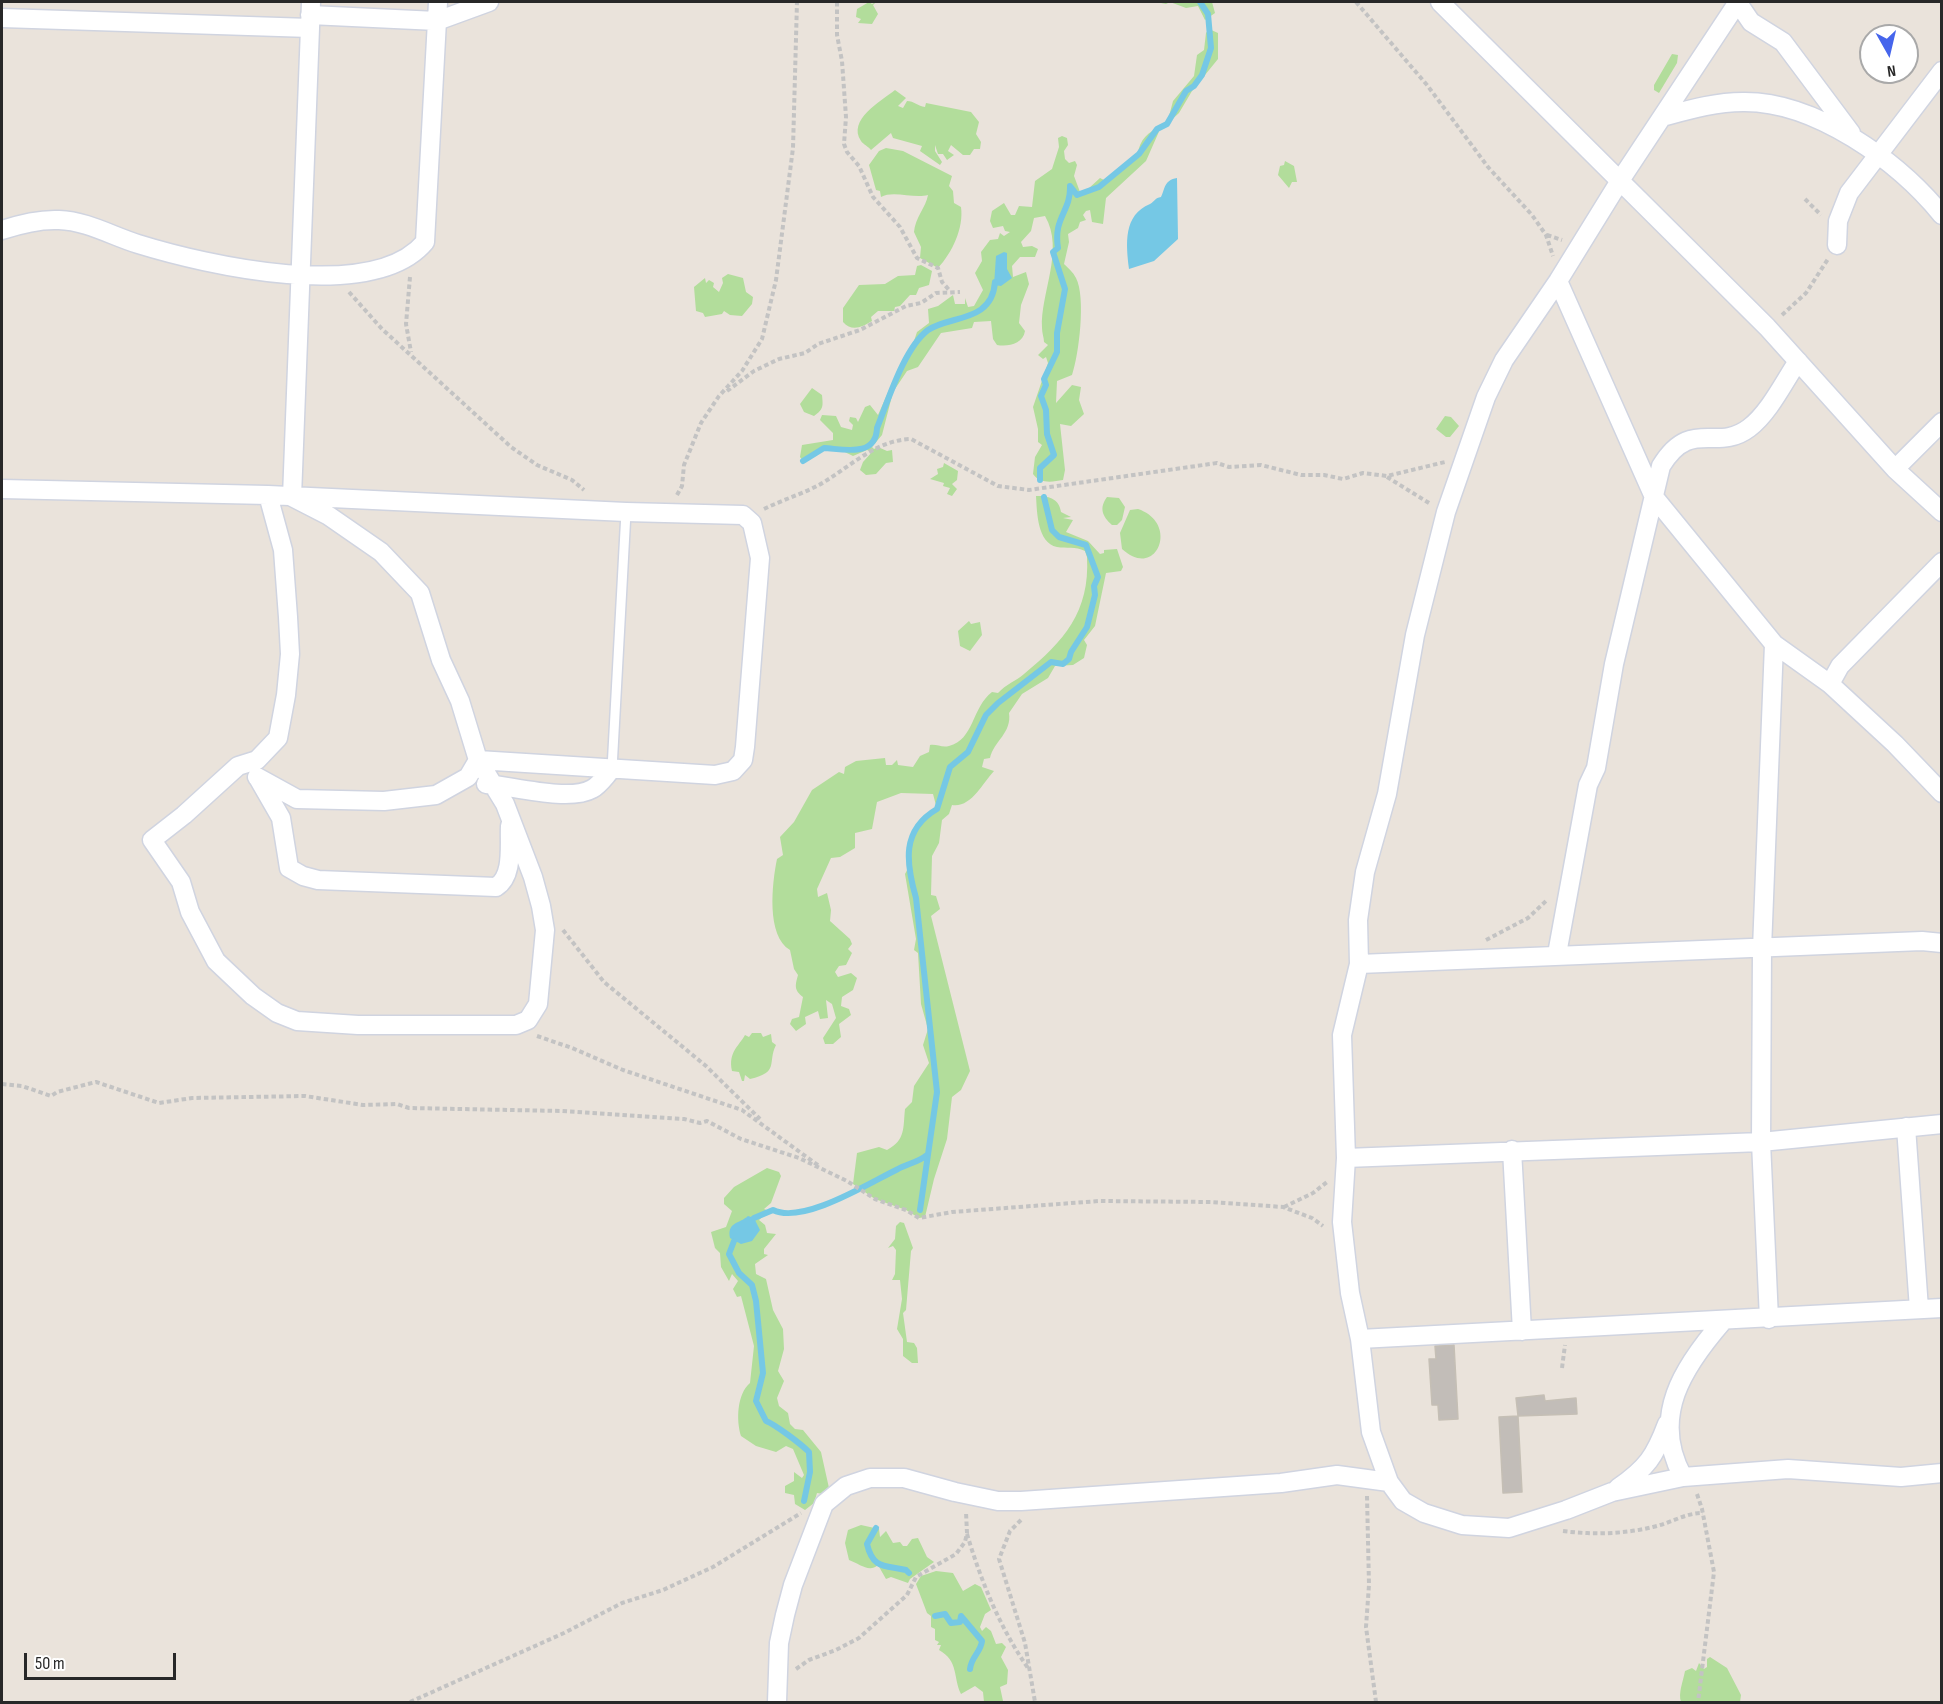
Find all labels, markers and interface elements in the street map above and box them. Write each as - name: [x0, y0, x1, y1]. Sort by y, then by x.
- north arrow: [1859, 24, 1919, 84]
- text: N: [1886, 60, 1897, 80]
- scale bar: [27, 1641, 178, 1679]
- text: 50 m: [35, 1653, 65, 1674]

